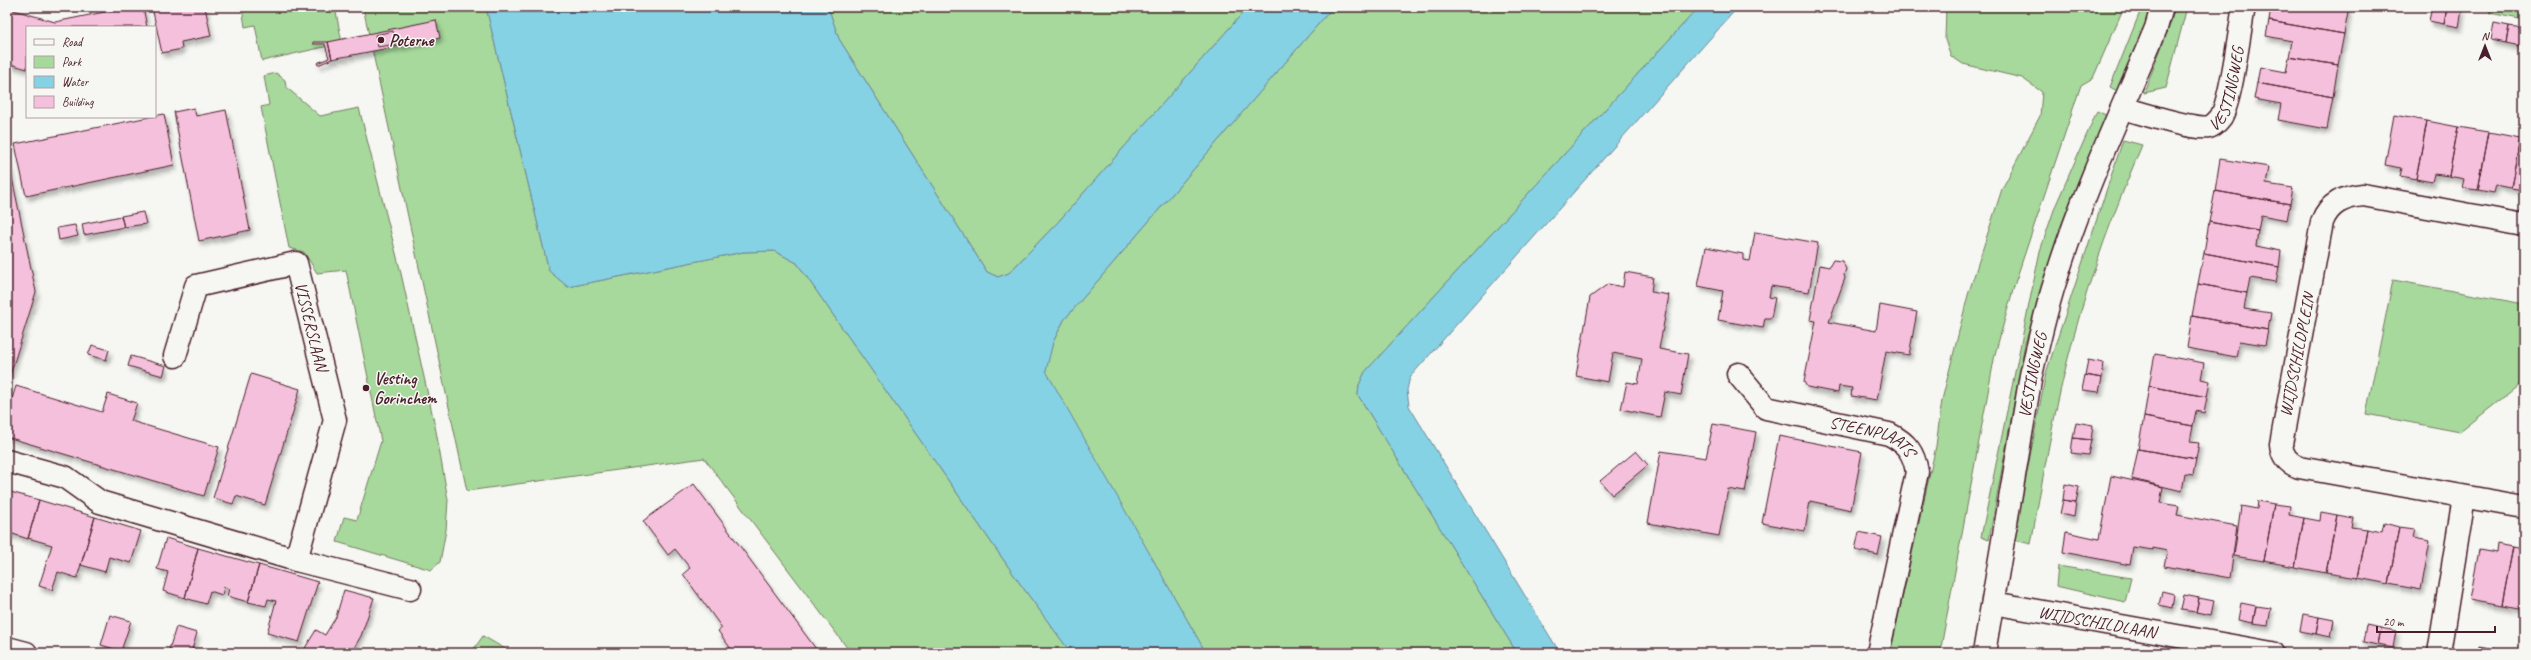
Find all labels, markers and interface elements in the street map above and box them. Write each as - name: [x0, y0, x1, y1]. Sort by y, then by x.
- legend: [26, 26, 156, 118]
- north arrow: [2465, 26, 2505, 66]
- text: N: [2482, 29, 2491, 43]
- place label: Poterne: [389, 30, 435, 51]
- text: Road: [62, 34, 84, 50]
- marker: Poterne: [376, 35, 386, 45]
- street label: VESTINGWEG: [2204, 44, 2248, 135]
- text: Park: [62, 54, 83, 70]
- text: Water: [62, 74, 90, 90]
- text: Building: [62, 94, 94, 110]
- street label: VISSERSLAAN: [291, 280, 334, 376]
- street label: WIJDSCHILDPLEIN: [2275, 289, 2320, 418]
- street label: VESTINGWEG: [2013, 329, 2052, 419]
- place label: Vesting Gorinchem: [374, 368, 438, 409]
- marker: Vesting Gorinchem: [361, 383, 371, 393]
- street label: STEENPLAATS: [1828, 411, 1923, 463]
- street label: WIJDSCHILDLAAN: [2037, 601, 2160, 643]
- scale bar: [2377, 608, 2495, 634]
- text: 20 m: [2383, 614, 2405, 630]

